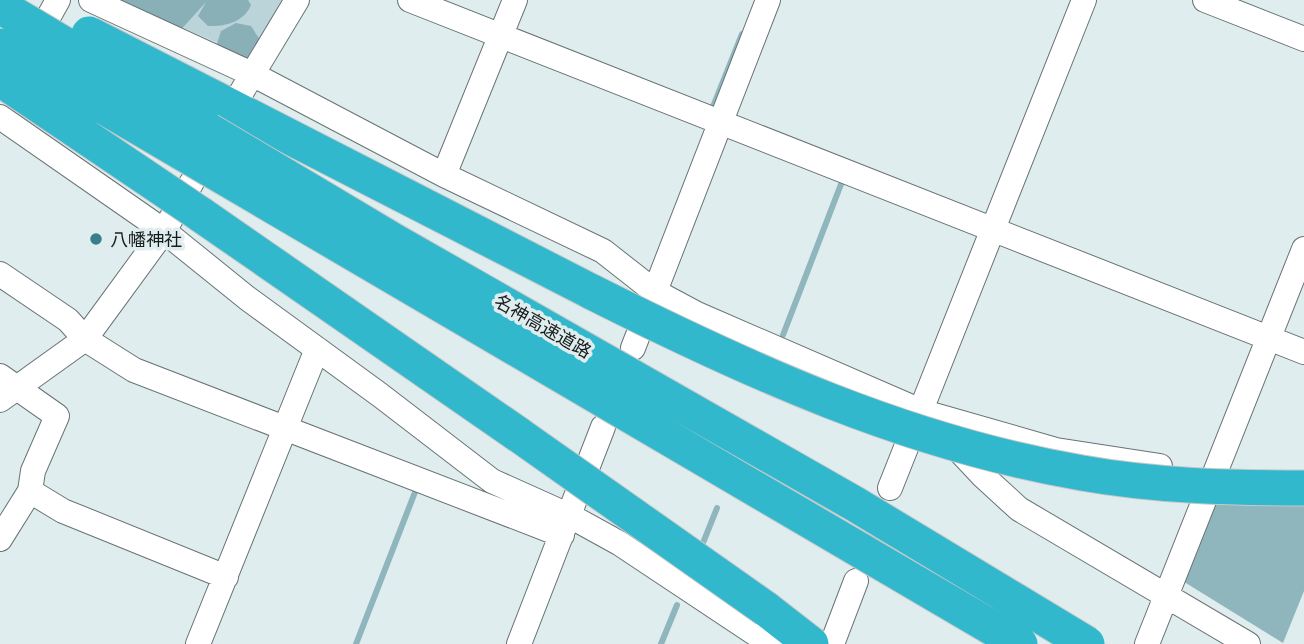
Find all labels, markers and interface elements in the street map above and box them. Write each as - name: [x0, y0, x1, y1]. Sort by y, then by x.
- place label: 八幡神社: [110, 229, 182, 250]
- marker: 八幡神社: [88, 231, 104, 247]
- street label: 名神高速道路: [491, 290, 595, 362]

